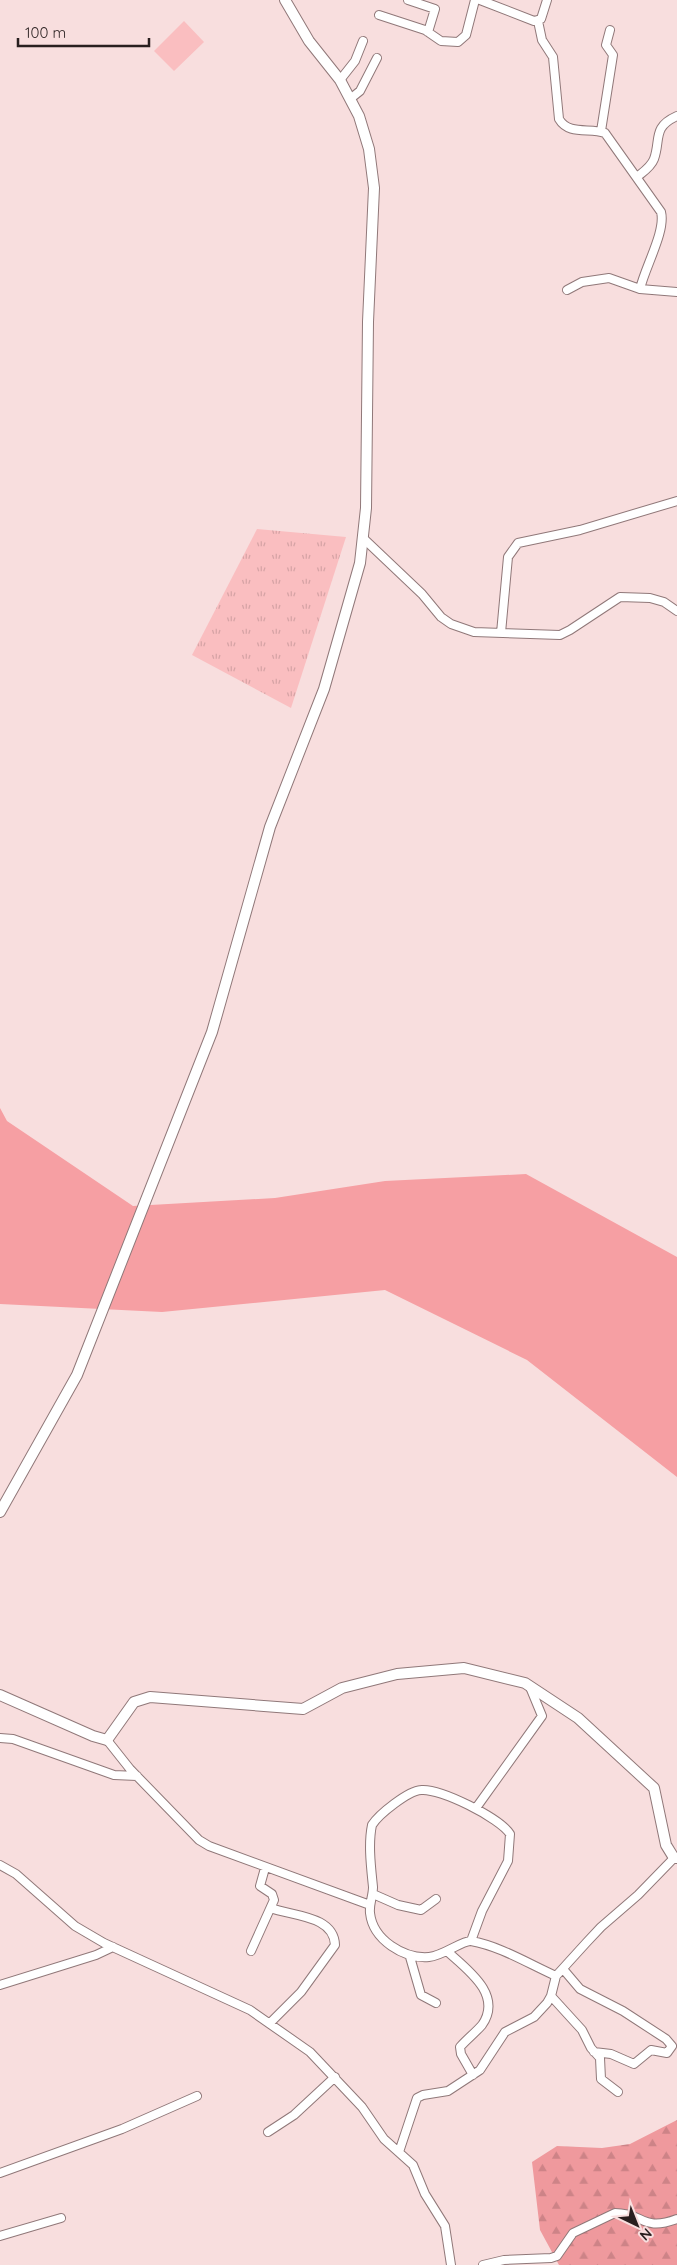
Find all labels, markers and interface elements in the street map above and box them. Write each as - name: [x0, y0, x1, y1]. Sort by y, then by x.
- scale bar: [18, 15, 149, 47]
- text: 100 m: [25, 23, 66, 42]
- north arrow: [612, 2200, 662, 2250]
- text: N: [636, 2224, 656, 2245]

